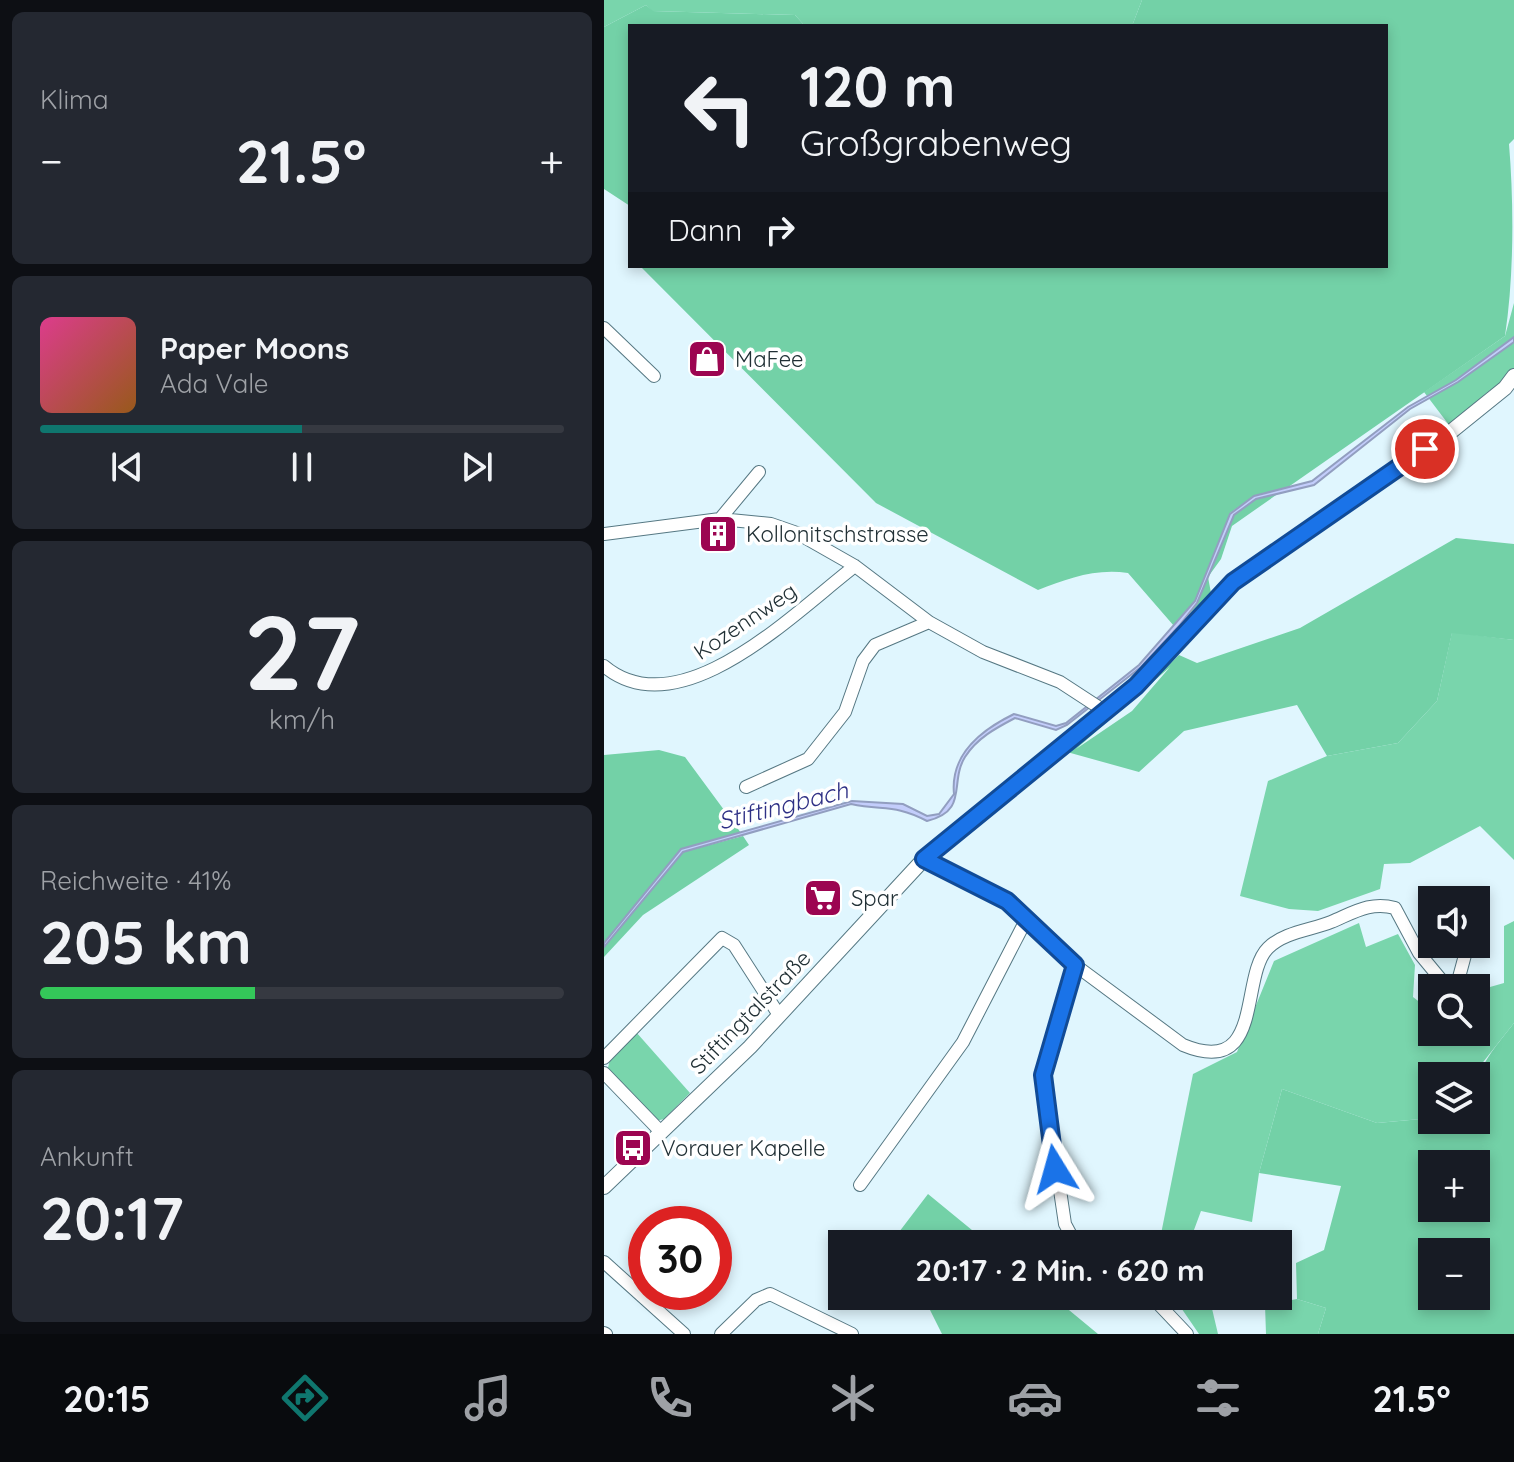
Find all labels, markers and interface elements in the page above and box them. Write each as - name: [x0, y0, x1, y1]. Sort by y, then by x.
- text: 120 m: [800, 51, 955, 121]
- icon: left: [668, 56, 772, 160]
- text: Klima: [40, 83, 109, 116]
- text: Großgrabenweg: [800, 120, 1072, 165]
- text: 21.5°: [236, 123, 366, 198]
- text: −: [40, 133, 63, 188]
- text: +: [539, 133, 564, 188]
- icon: right: [758, 208, 802, 252]
- text: Dann: [668, 211, 742, 249]
- text: Paper Moons: [160, 329, 349, 367]
- shop icon: MaFee: [686, 338, 728, 380]
- place label: MaFee: [735, 345, 804, 373]
- text: Ada Vale: [160, 367, 269, 400]
- pin: [1391, 415, 1459, 483]
- icon: arrive: [1403, 427, 1447, 471]
- icon: previous: [105, 445, 149, 489]
- icon: pause: [280, 445, 324, 489]
- icon: next: [455, 445, 499, 489]
- building icon: Kollonitschstrasse: [697, 513, 739, 555]
- place label: Kollonitschstrasse: [746, 520, 929, 548]
- street label: Kozennweg: [688, 576, 802, 666]
- text: 27: [244, 586, 360, 716]
- text: km/h: [269, 703, 335, 736]
- water label: Stiftingbach: [715, 774, 851, 836]
- text: Reichweite · 41%: [40, 864, 232, 897]
- supermarket icon: Spar: [802, 877, 844, 919]
- place label: Spar: [851, 884, 899, 912]
- map controls: [1418, 886, 1490, 1310]
- button: sound: [1418, 886, 1490, 958]
- text: 205 km: [40, 904, 252, 979]
- street label: Stiftingtalstraße: [684, 944, 816, 1080]
- button: search: [1418, 974, 1490, 1046]
- button: layers: [1418, 1062, 1490, 1134]
- bus stop icon: Vorauer Kapelle: [612, 1127, 654, 1169]
- position arrow: [1013, 1127, 1097, 1211]
- place label: Vorauer Kapelle: [661, 1134, 825, 1162]
- text: Ankunft: [40, 1140, 134, 1173]
- button: +: [1418, 1150, 1490, 1222]
- text: 20:17: [40, 1180, 184, 1255]
- speed limit sign: 30: [628, 1206, 732, 1310]
- button: −: [1418, 1238, 1490, 1310]
- text: 20:17 · 2 Min. · 620 m: [915, 1251, 1205, 1289]
- icon: directions: [277, 1370, 333, 1426]
- icon: music: [460, 1370, 516, 1426]
- icon: phone: [642, 1370, 698, 1426]
- icon: climate: [825, 1370, 881, 1426]
- icon: car: [1007, 1370, 1063, 1426]
- icon: filters: [1190, 1370, 1246, 1426]
- text: 20:15: [63, 1376, 150, 1421]
- text: 21.5°: [1372, 1376, 1451, 1421]

